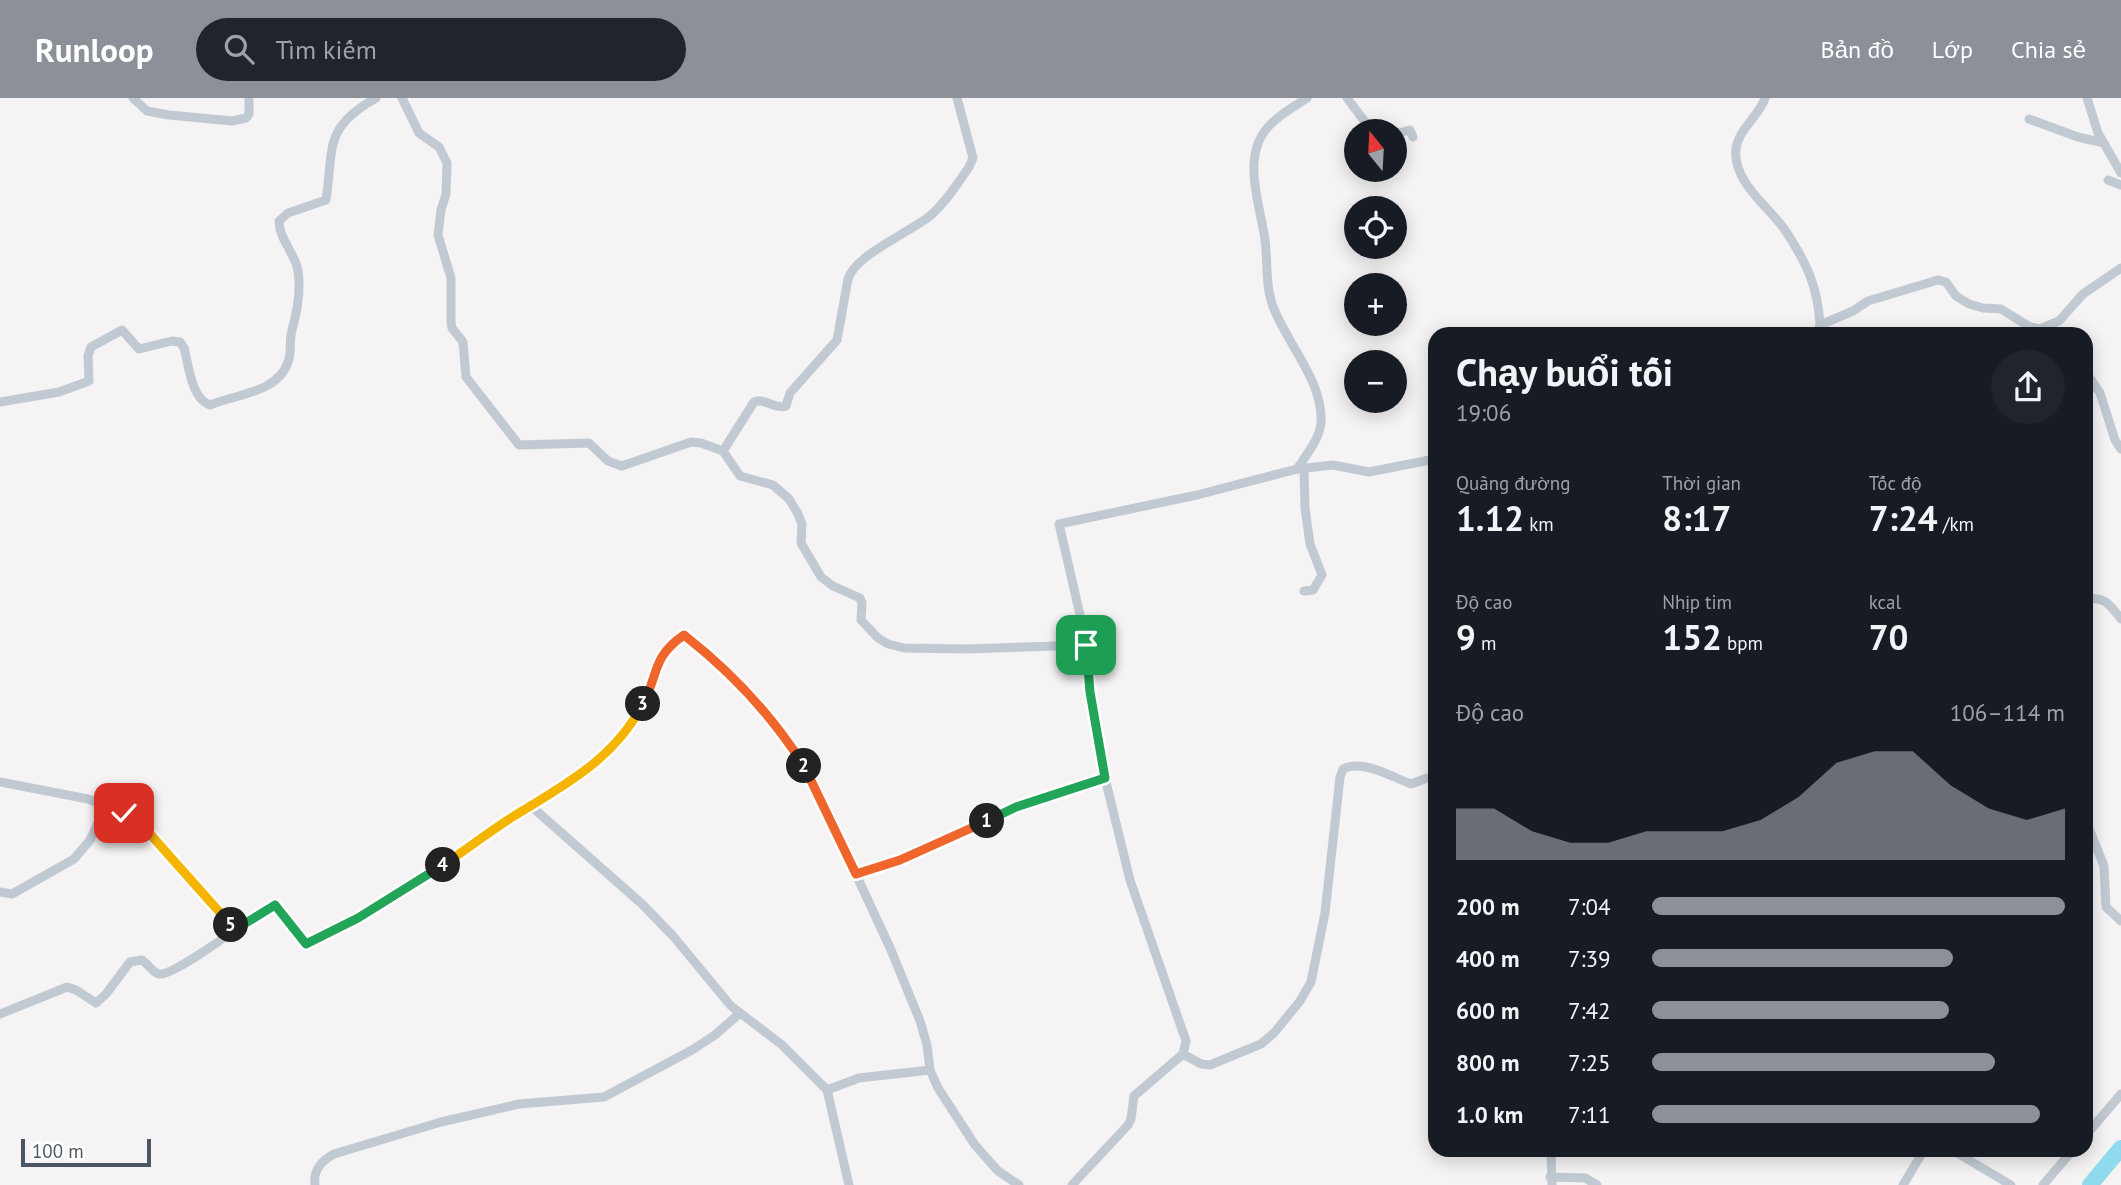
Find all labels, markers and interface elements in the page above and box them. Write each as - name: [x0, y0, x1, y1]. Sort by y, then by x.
- search box: [196, 18, 686, 81]
- text: Runloop: [35, 28, 154, 71]
- icon: search: [220, 30, 258, 68]
- text: Tìm kiếm: [276, 33, 377, 66]
- text: Bản đồ: [1821, 34, 1894, 65]
- text: Lớp: [1932, 34, 1973, 65]
- text: Chia sẻ: [2011, 34, 2086, 65]
- north arrow: [1344, 119, 1407, 182]
- map controls: [1344, 119, 1407, 413]
- button: locate: [1344, 196, 1407, 259]
- button: +: [1344, 273, 1407, 336]
- text: Chạy buổi tối: [1456, 347, 1673, 396]
- button: −: [1344, 350, 1407, 413]
- button: share: [1991, 350, 2065, 424]
- text: 19:06: [1456, 398, 1511, 427]
- text: Quãng đường: [1456, 471, 1570, 495]
- text: Thời gian: [1662, 471, 1741, 495]
- text: Tốc độ: [1869, 471, 1921, 495]
- text: 1.12: [1456, 495, 1524, 541]
- text: 8:17: [1662, 495, 1731, 541]
- text: 7:24: [1869, 495, 1938, 541]
- text: km: [1524, 512, 1554, 536]
- text: /km: [1938, 512, 1974, 536]
- text: Độ cao: [1456, 590, 1512, 614]
- text: Nhịp tim: [1662, 590, 1732, 614]
- text: kcal: [1869, 590, 1901, 614]
- text: 9: [1456, 614, 1476, 660]
- text: 152: [1662, 614, 1722, 660]
- text: 70: [1869, 614, 1908, 660]
- pin: [1056, 615, 1116, 675]
- icon: arrive: [1067, 626, 1105, 664]
- text: m: [1476, 631, 1496, 655]
- text: bpm: [1722, 631, 1763, 655]
- pin: 3: [626, 686, 660, 722]
- text: 3: [637, 691, 648, 715]
- text: Độ cao: [1456, 698, 1524, 727]
- text: 106–114 m: [1950, 698, 2065, 727]
- pin: 2: [786, 748, 822, 784]
- text: 2: [798, 753, 809, 777]
- pin: [94, 783, 154, 843]
- icon: check: [105, 794, 143, 832]
- pin: 1: [970, 804, 1004, 838]
- text: 1: [981, 808, 992, 832]
- pin: 4: [426, 848, 460, 882]
- text: 4: [437, 852, 448, 876]
- text: 200 m: [1456, 892, 1519, 921]
- text: 7:04: [1568, 892, 1611, 921]
- pin: 5: [214, 908, 248, 942]
- text: 5: [225, 912, 236, 936]
- text: 400 m: [1456, 944, 1519, 973]
- text: 7:39: [1568, 944, 1611, 973]
- text: 600 m: [1456, 996, 1519, 1025]
- text: 7:42: [1568, 996, 1611, 1025]
- text: 800 m: [1456, 1048, 1519, 1077]
- text: 7:25: [1568, 1048, 1611, 1077]
- text: 1.0 km: [1456, 1100, 1523, 1129]
- text: 7:11: [1568, 1100, 1611, 1129]
- scale bar: [21, 1136, 150, 1168]
- text: 100 m: [32, 1139, 84, 1163]

